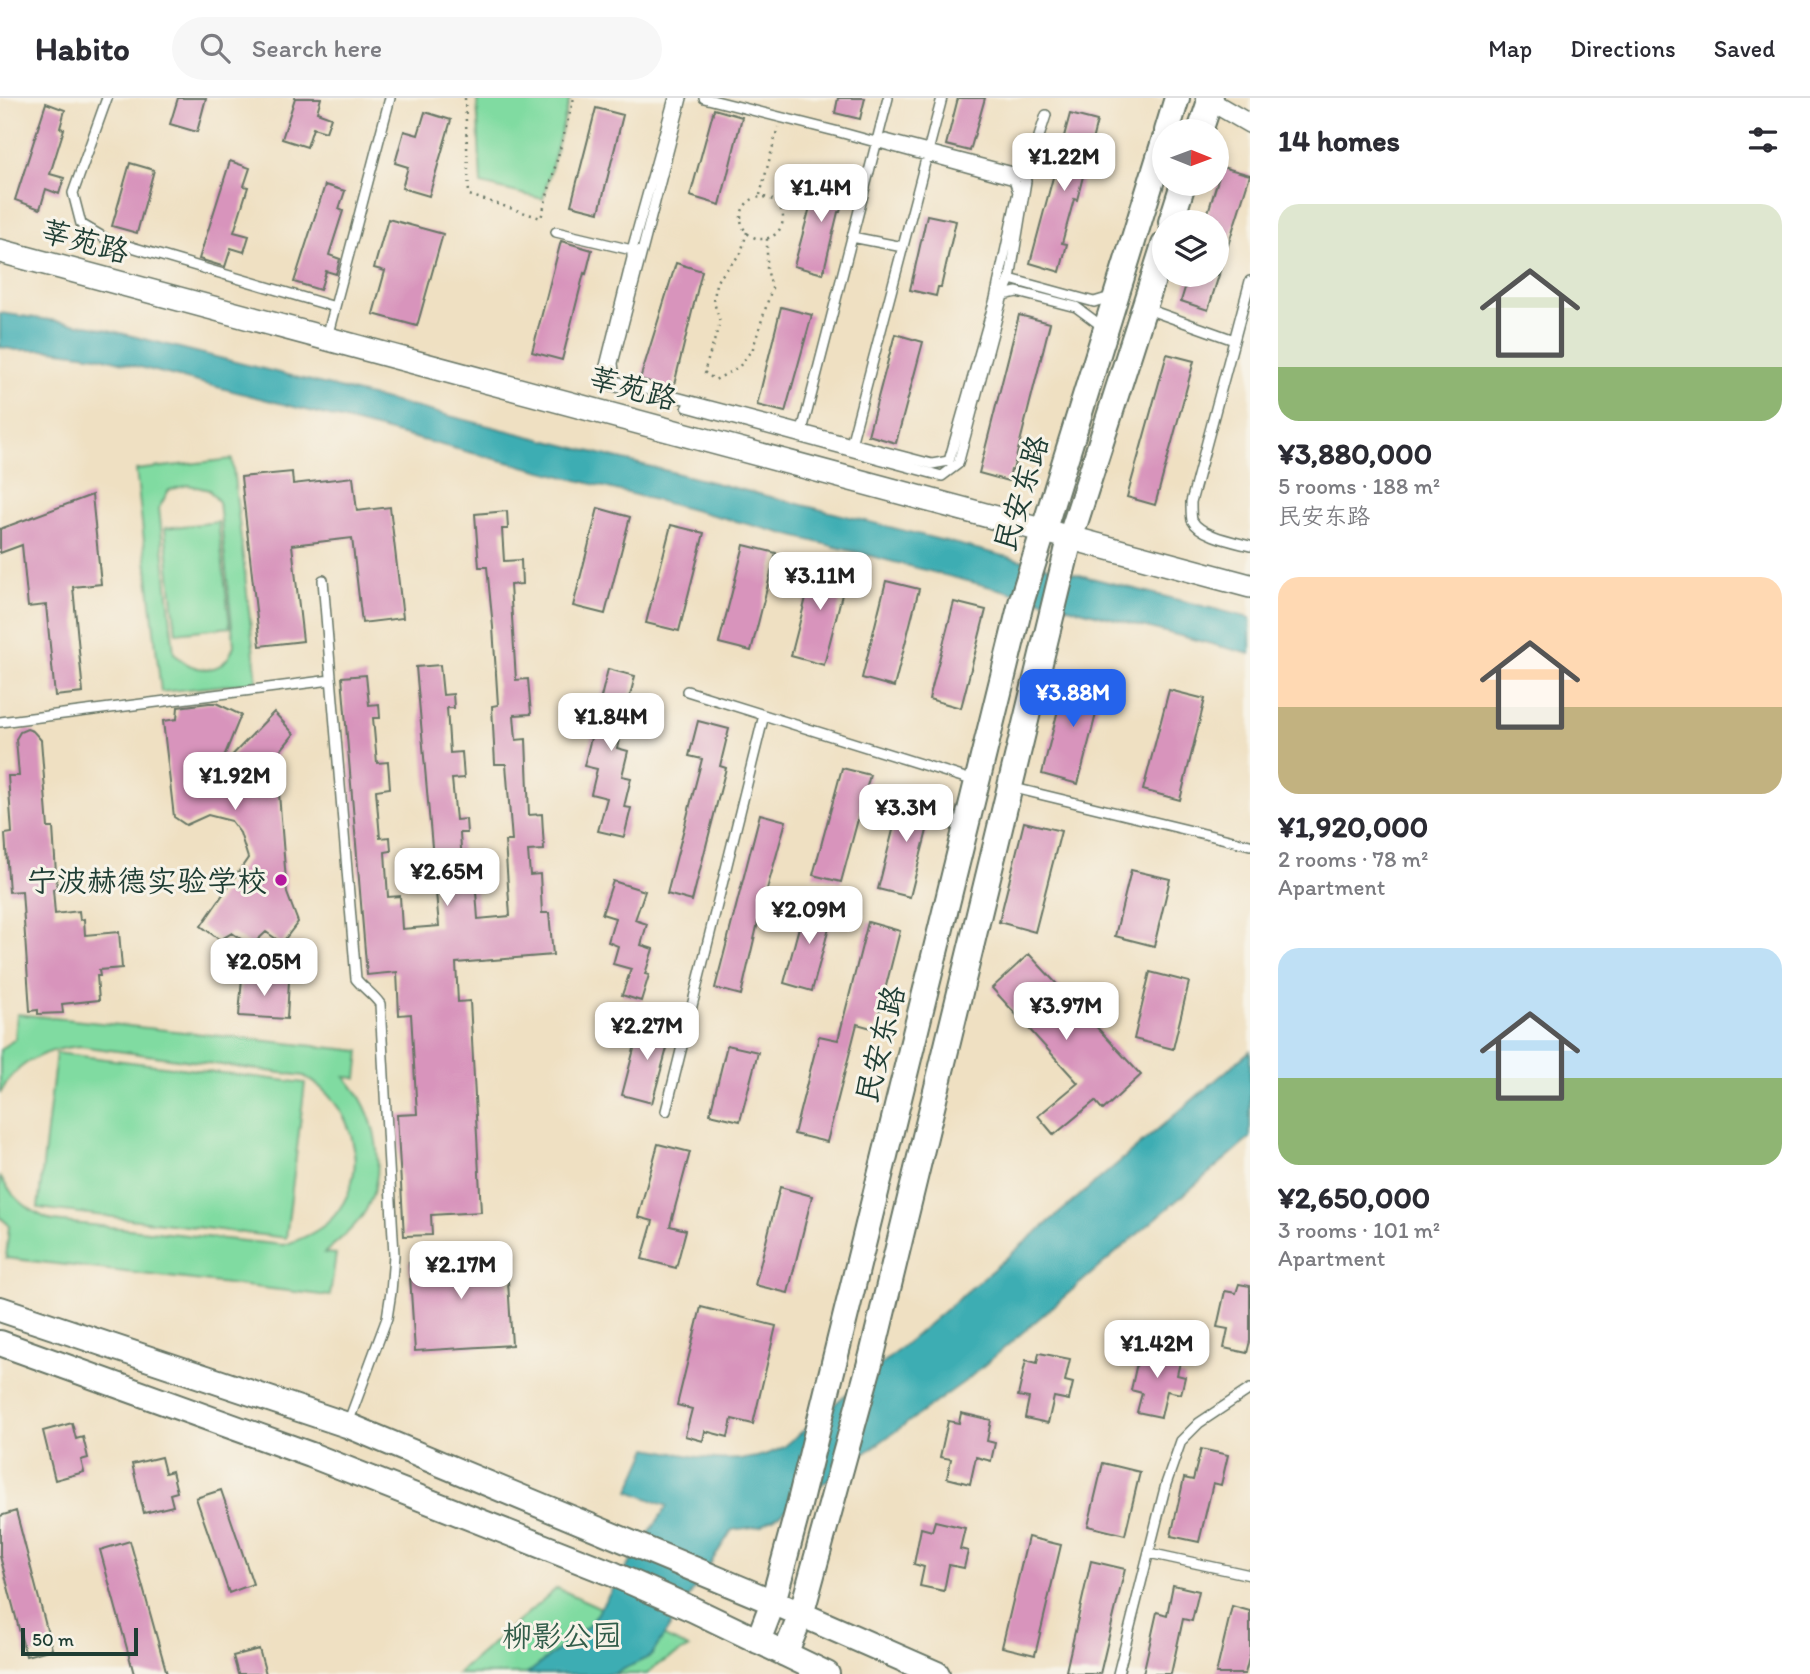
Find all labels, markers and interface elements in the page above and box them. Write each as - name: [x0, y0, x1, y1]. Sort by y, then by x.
- search box: [172, 17, 662, 80]
- text: Habito: [35, 29, 130, 68]
- icon: search: [196, 29, 234, 67]
- text: Search here: [252, 32, 382, 64]
- text: Map: [1488, 34, 1532, 63]
- text: Directions: [1570, 34, 1676, 63]
- text: Saved: [1714, 34, 1775, 63]
- north arrow: [1152, 119, 1228, 196]
- map controls: [1152, 119, 1229, 287]
- icon: filters: [1744, 121, 1782, 159]
- text: 14 homes: [1278, 122, 1400, 159]
- pin: ¥1.22M: [1007, 134, 1121, 193]
- text: ¥1.22M: [1028, 142, 1100, 170]
- pin: ¥1.4M: [772, 164, 870, 224]
- text: ¥1.4M: [790, 173, 852, 201]
- button: layers: [1152, 210, 1229, 287]
- street label: 莘苑路: [37, 211, 133, 271]
- icon: home: [1467, 250, 1593, 376]
- street label: 莘苑路: [585, 358, 681, 418]
- street label: 民安东路: [986, 430, 1056, 556]
- text: ¥3,880,000: [1278, 435, 1432, 472]
- text: 5 rooms · 188 m²: [1278, 472, 1440, 500]
- text: 民安东路: [1278, 502, 1370, 530]
- pin: ¥3.11M: [763, 552, 877, 612]
- text: ¥3.11M: [785, 561, 855, 589]
- icon: home: [1467, 622, 1593, 748]
- pin: ¥3.88M: [1016, 670, 1130, 729]
- text: ¥3.88M: [1036, 678, 1110, 706]
- pin: ¥1.84M: [554, 694, 668, 753]
- text: ¥1.84M: [574, 702, 648, 730]
- pin: ¥1.92M: [178, 752, 292, 812]
- text: ¥1.92M: [199, 761, 271, 789]
- pin: ¥3.3M: [857, 784, 955, 844]
- text: ¥3.3M: [875, 793, 937, 821]
- text: ¥1,920,000: [1278, 808, 1428, 845]
- text: 2 rooms · 78 m²: [1278, 845, 1428, 873]
- pin: ¥2.65M: [390, 848, 504, 908]
- text: ¥2.65M: [411, 857, 483, 885]
- place label: 宁波赫德实验学校: [27, 862, 267, 899]
- marker: 宁波赫德实验学校: [273, 872, 289, 888]
- text: Apartment: [1278, 873, 1385, 901]
- pin: ¥2.09M: [752, 886, 866, 946]
- text: ¥2.09M: [772, 895, 846, 923]
- pin: ¥2.05M: [207, 939, 321, 998]
- text: ¥2.05M: [227, 947, 301, 975]
- street label: 民安东路: [848, 981, 912, 1107]
- pin: ¥3.97M: [1009, 982, 1123, 1042]
- text: ¥3.97M: [1030, 991, 1102, 1019]
- icon: home: [1467, 993, 1593, 1119]
- pin: ¥2.27M: [590, 1002, 704, 1062]
- text: ¥2.27M: [611, 1011, 683, 1039]
- text: ¥2,650,000: [1278, 1179, 1430, 1216]
- text: 3 rooms · 101 m²: [1278, 1216, 1440, 1244]
- pin: ¥2.17M: [404, 1242, 518, 1301]
- text: Apartment: [1278, 1244, 1385, 1272]
- text: ¥2.17M: [426, 1250, 496, 1278]
- pin: ¥1.42M: [1100, 1320, 1214, 1380]
- text: ¥1.42M: [1120, 1329, 1194, 1357]
- park label: 柳影公园: [502, 1617, 622, 1654]
- scale bar: [21, 1625, 138, 1657]
- text: 50 m: [32, 1628, 74, 1651]

